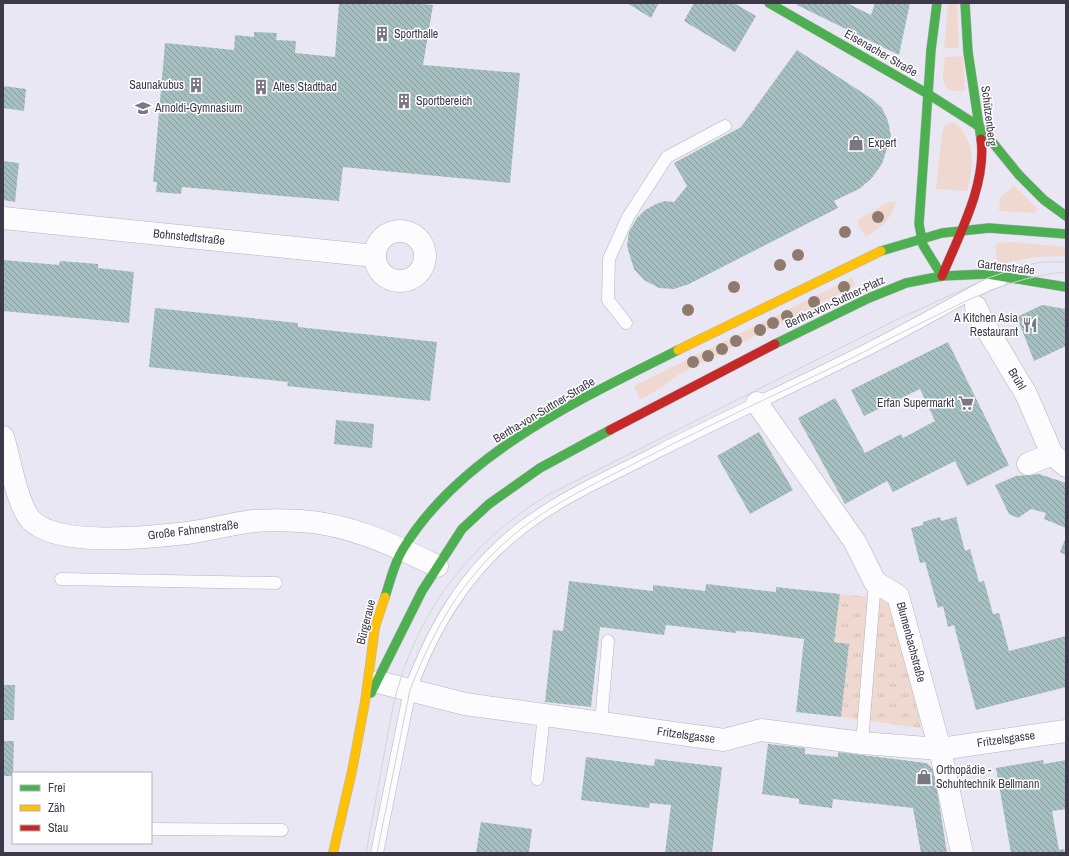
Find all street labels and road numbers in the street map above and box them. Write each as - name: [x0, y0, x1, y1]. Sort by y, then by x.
- street label: Eisenacher Straße: [841, 26, 921, 80]
- street label: Schützenberg: [977, 85, 1001, 148]
- street label: Bohnstedtstraße: [152, 225, 226, 249]
- street label: Gartenstraße: [976, 256, 1036, 278]
- street label: Bertha-von-Suttner-Platz: [783, 272, 888, 332]
- street label: Brühl: [1004, 365, 1030, 393]
- street label: Bertha-von-Suttner-Straße: [490, 373, 598, 447]
- street label: Große Fahnenstraße: [147, 516, 239, 544]
- street label: Bürgeraue: [353, 598, 379, 646]
- street label: Blumenbachstraße: [893, 600, 929, 684]
- street label: Fritzelsgasse: [656, 723, 716, 747]
- street label: Fritzelsgasse: [976, 727, 1036, 751]

